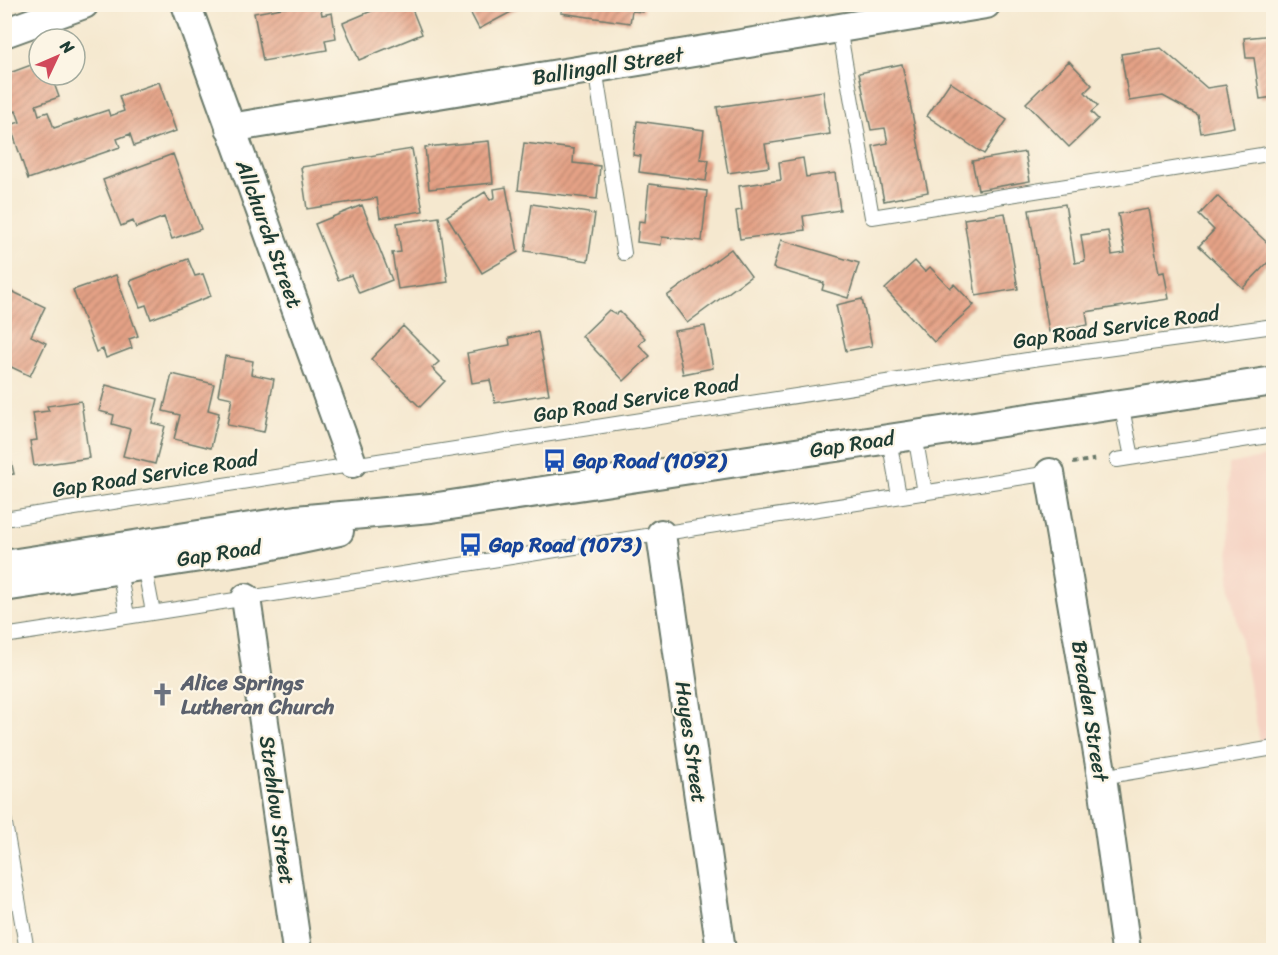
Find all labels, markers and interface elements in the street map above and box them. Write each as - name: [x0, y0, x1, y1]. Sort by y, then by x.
- north arrow: [27, 27, 87, 87]
- text: N: [52, 32, 82, 62]
- street label: Ballingall Street: [530, 35, 688, 97]
- street label: Allchurch Street: [224, 153, 313, 314]
- street label: Gap Road Service Road: [1010, 293, 1224, 360]
- street label: Gap Road Service Road: [530, 364, 744, 434]
- street label: Gap Road: [807, 418, 899, 469]
- street label: Gap Road Service Road: [49, 439, 263, 509]
- place label: Gap Road (1092): [572, 442, 727, 480]
- bus stop icon: Gap Road (1092): [542, 448, 568, 474]
- place label: Gap Road (1073): [488, 526, 642, 564]
- street label: Gap Road: [174, 527, 266, 578]
- bus stop icon: Gap Road (1073): [458, 532, 484, 558]
- street label: Breaden Street: [1060, 638, 1120, 786]
- place label: Alice Springs Lutheran Church: [180, 664, 334, 726]
- street label: Hayes Street: [664, 679, 718, 805]
- church icon: Alice Springs Lutheran Church: [150, 682, 176, 708]
- street label: Strehlow Street: [248, 733, 306, 887]

